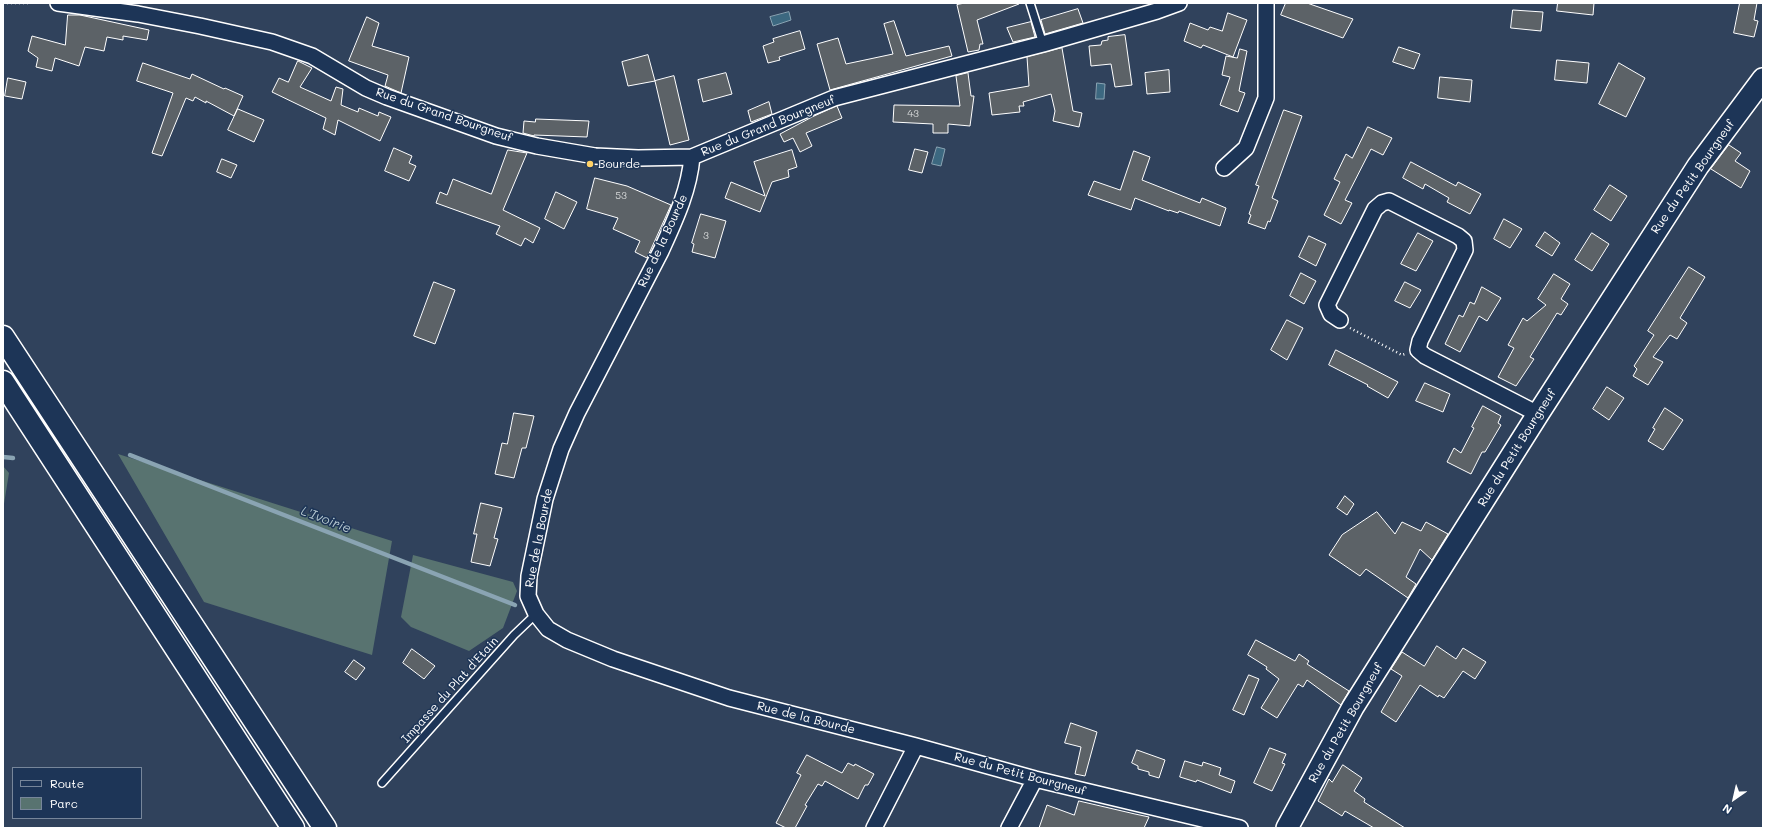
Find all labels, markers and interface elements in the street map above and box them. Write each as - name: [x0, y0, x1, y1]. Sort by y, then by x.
- street label: Rue du Grand Bourgneuf: [374, 85, 514, 145]
- street label: Rue du Grand Bourgneuf: [699, 92, 837, 160]
- house number: 43: [907, 108, 919, 120]
- street label: Rue du Petit Bourgneuf: [1648, 117, 1738, 237]
- place label: Bourde: [598, 157, 640, 171]
- marker: Bourde: [585, 159, 595, 169]
- house number: 53: [615, 190, 627, 202]
- street label: Rue de la Bourde: [635, 192, 691, 290]
- house number: 3: [703, 230, 709, 242]
- street label: Rue du Petit Bourgneuf: [1475, 387, 1559, 509]
- street label: Rue de la Bourde: [522, 487, 556, 589]
- water label: L'Ivoirie: [299, 503, 353, 537]
- street label: Impasse du Plat d'Etain: [399, 634, 501, 746]
- street label: Rue du Petit Bourgneuf: [1306, 661, 1386, 785]
- street label: Rue de la Bourde: [755, 699, 857, 737]
- street label: Rue du Petit Bourgneuf: [953, 749, 1087, 799]
- legend: [12, 767, 142, 819]
- text: Route: [50, 775, 84, 791]
- north arrow: [1714, 779, 1754, 819]
- text: Parc: [50, 795, 78, 811]
- text: N: [1719, 801, 1735, 818]

